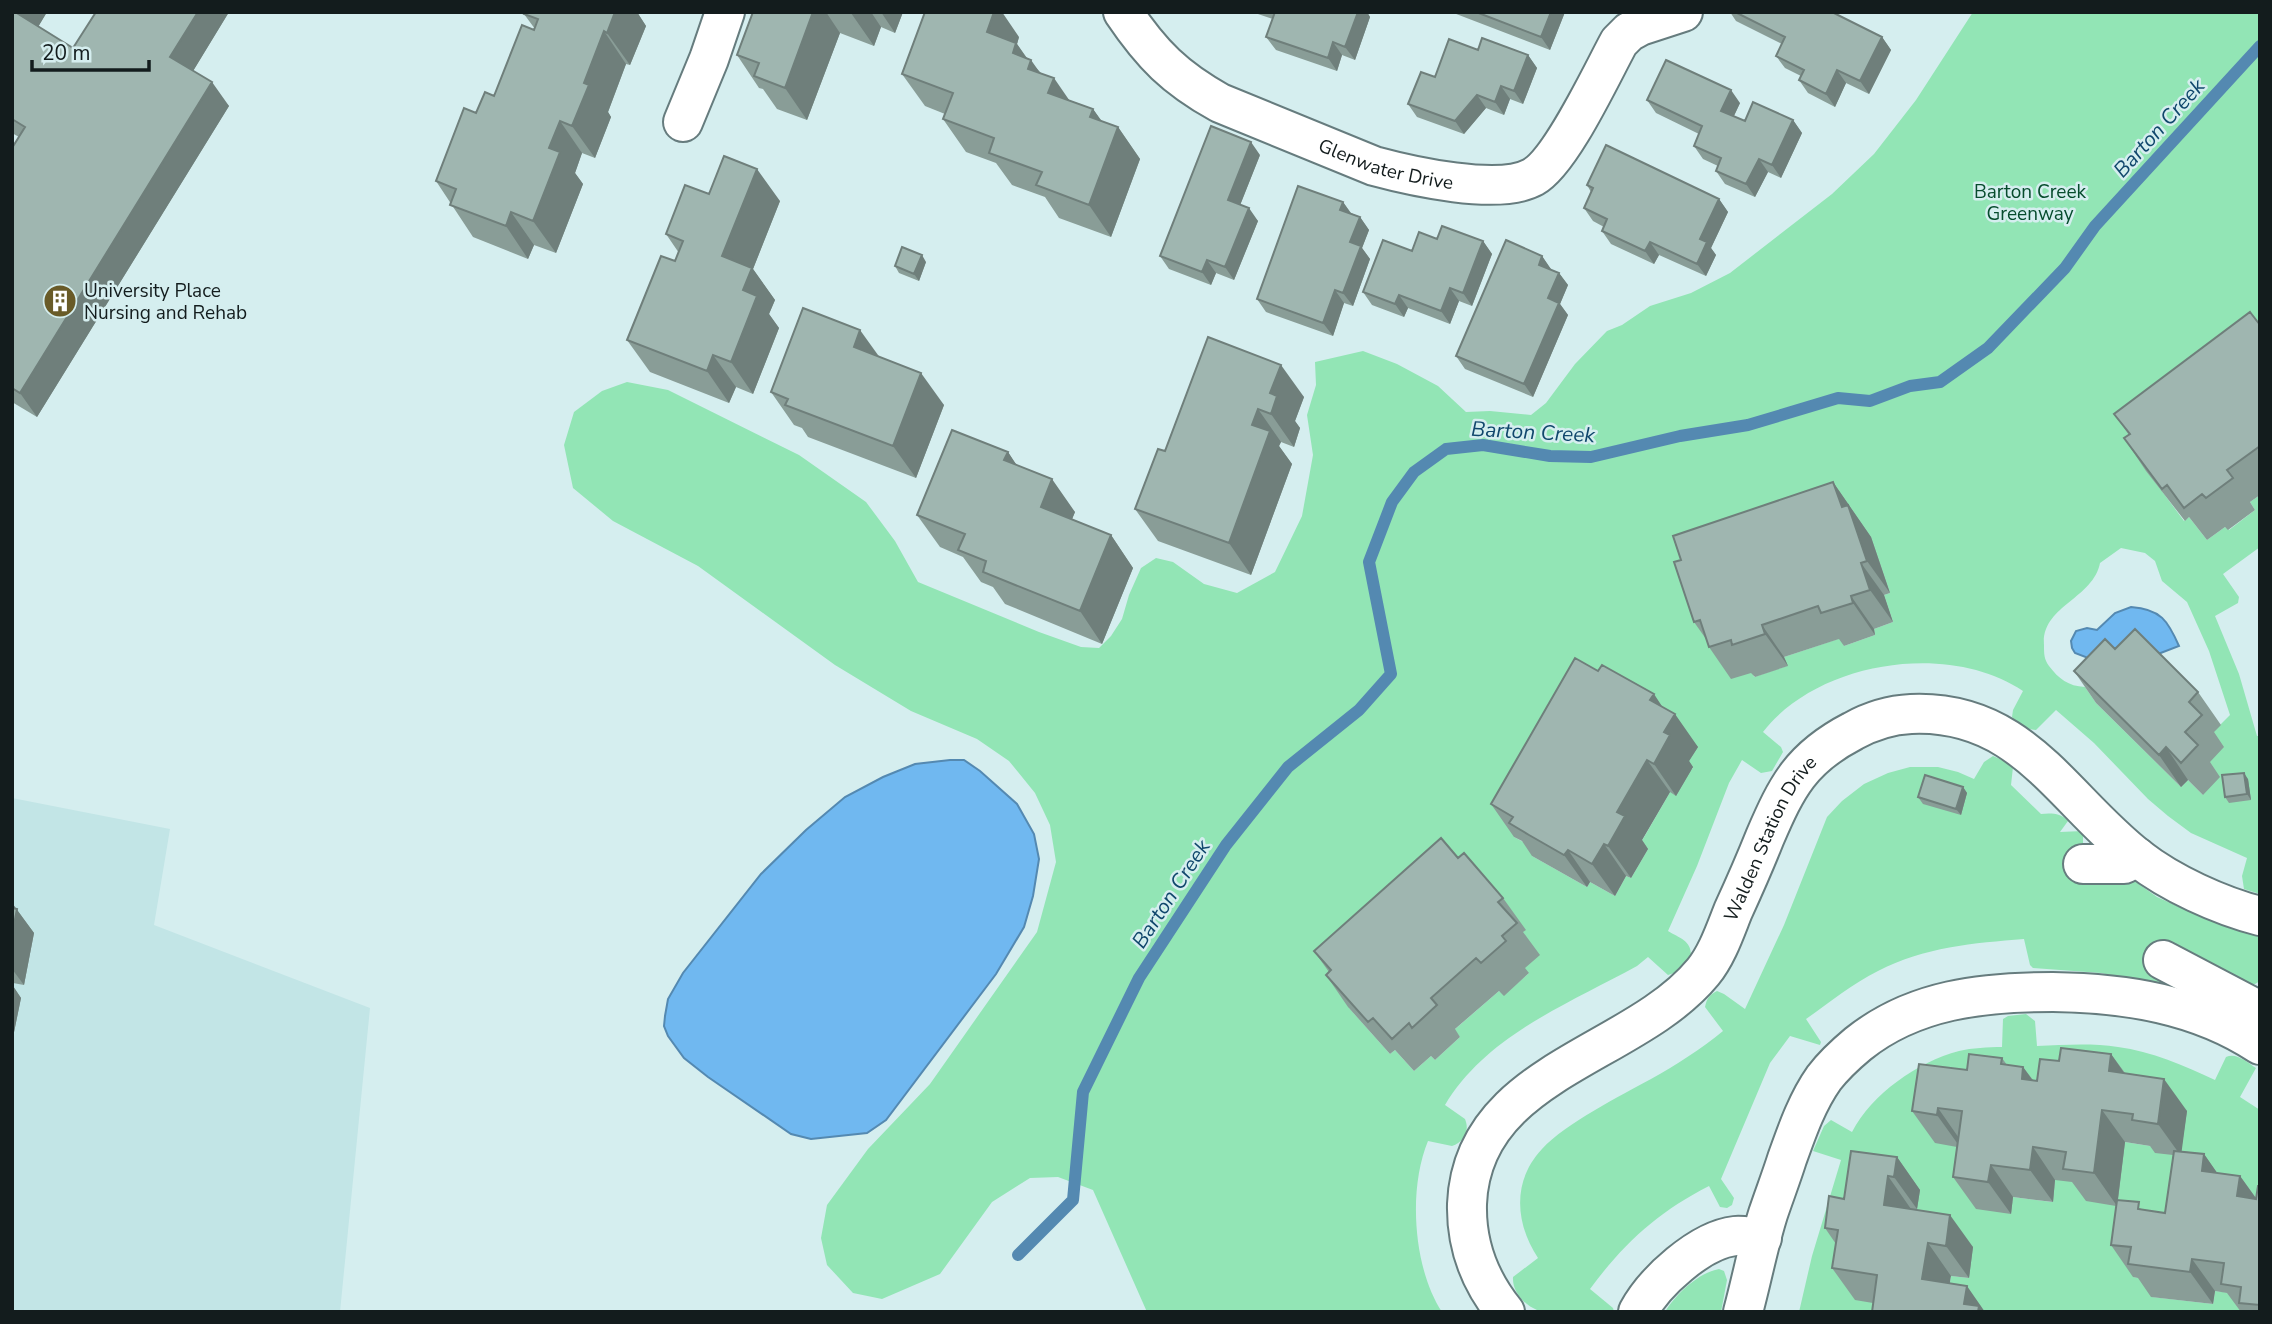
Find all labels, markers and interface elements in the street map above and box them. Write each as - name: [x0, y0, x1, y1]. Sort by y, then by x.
- scale bar: [32, 28, 149, 72]
- text: 20 m: [42, 39, 91, 67]
- water label: Barton Creek: [2107, 72, 2211, 183]
- street label: Glenwater Drive: [1314, 133, 1455, 196]
- park label: Barton Creek Greenway: [1974, 179, 2087, 227]
- place label: University Place Nursing and Rehab: [84, 278, 247, 326]
- building icon: University Place Nursing and Rehab: [41, 282, 79, 320]
- water label: Barton Creek: [1470, 415, 1596, 449]
- street label: Walden Station Drive: [1718, 750, 1823, 926]
- water label: Barton Creek: [1125, 834, 1217, 954]

